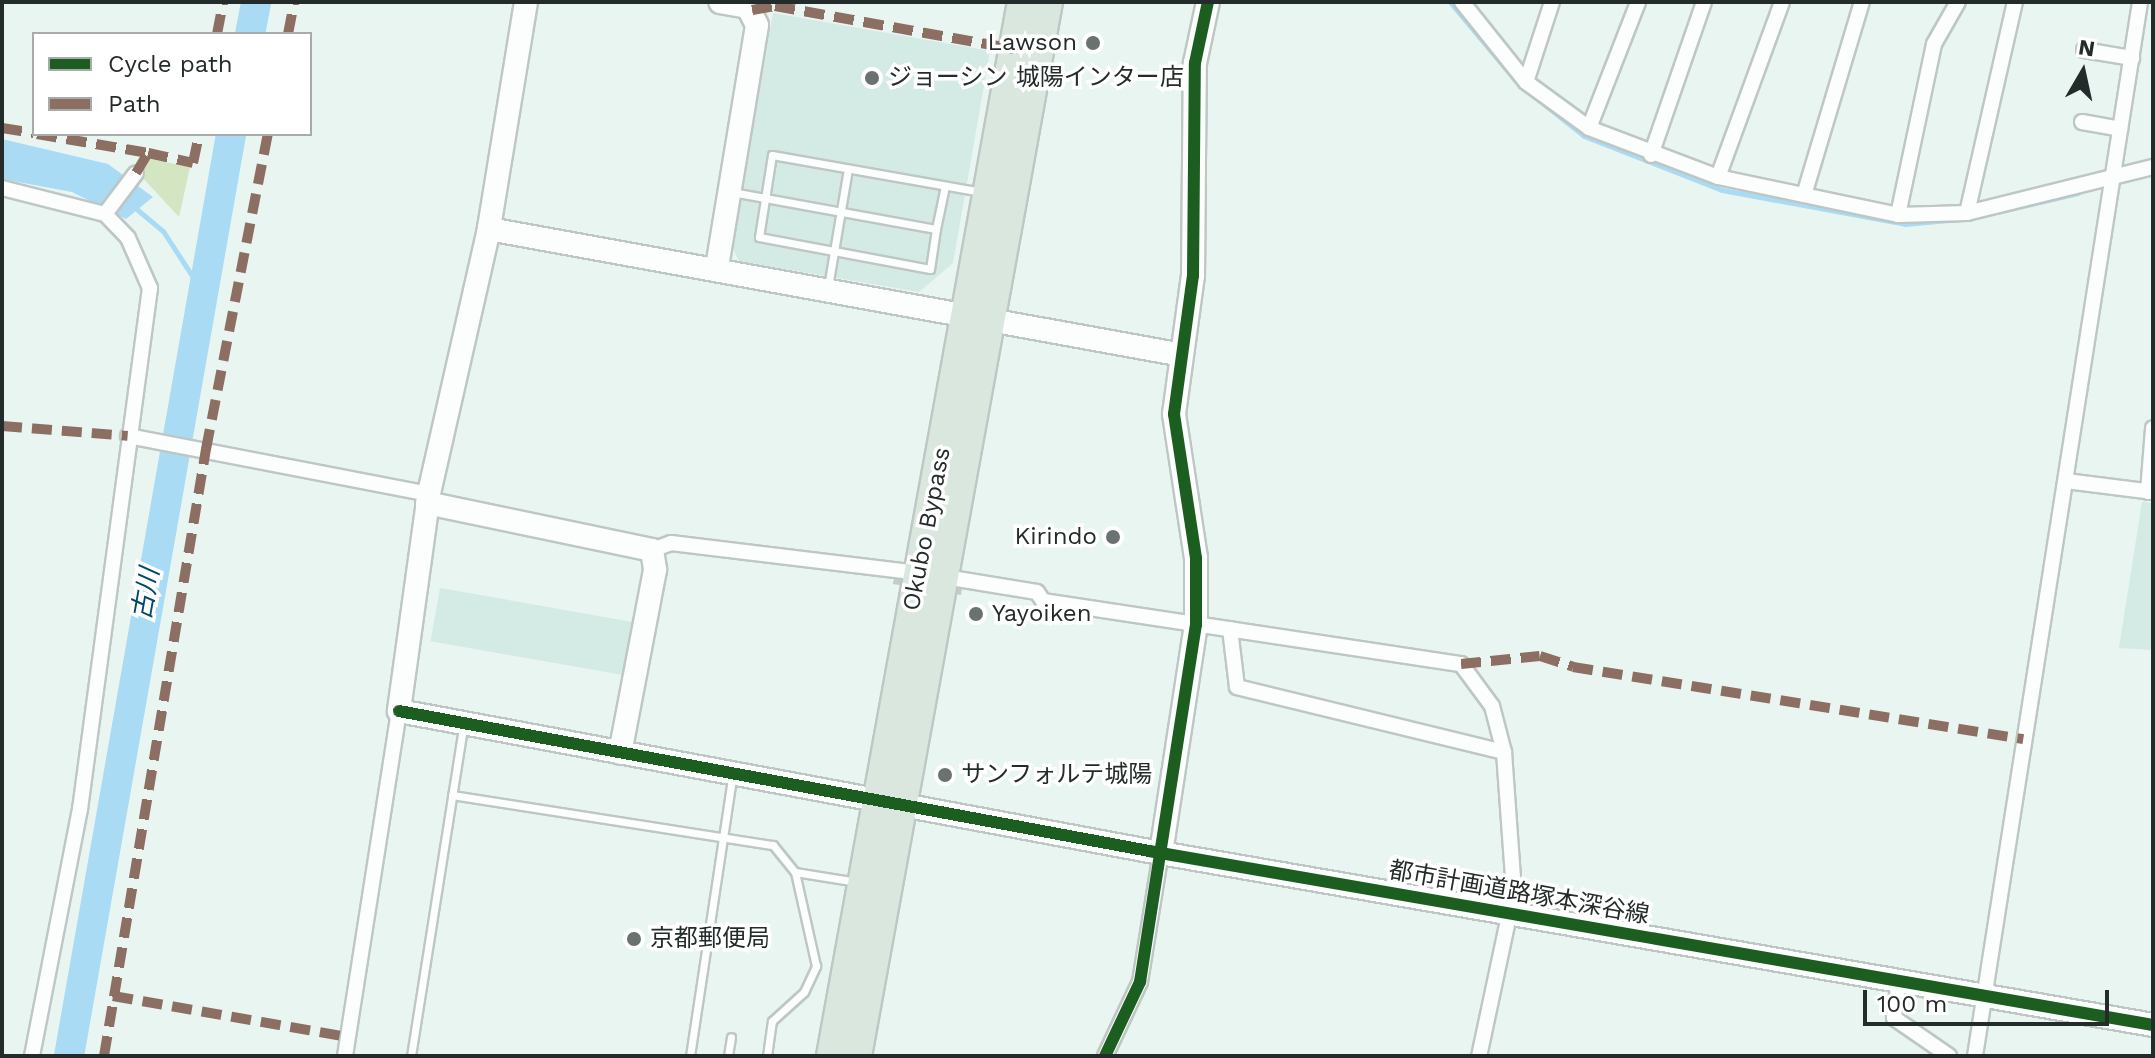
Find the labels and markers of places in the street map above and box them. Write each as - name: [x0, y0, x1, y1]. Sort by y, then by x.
- place label: Lawson: [988, 29, 1077, 57]
- marker: Lawson: [1084, 34, 1102, 52]
- place label: ジョーシン 城陽インター店: [888, 64, 1184, 92]
- marker: ジョーシン 城陽インター店: [863, 69, 881, 87]
- place label: Kirindo: [1014, 523, 1097, 551]
- marker: Kirindo: [1104, 528, 1122, 546]
- place label: Yayoiken: [992, 600, 1092, 628]
- marker: Yayoiken: [967, 605, 985, 623]
- place label: サンフォルテ城陽: [961, 761, 1153, 789]
- marker: サンフォルテ城陽: [936, 766, 954, 784]
- place label: 京都郵便局: [650, 925, 770, 953]
- marker: 京都郵便局: [625, 930, 643, 948]

